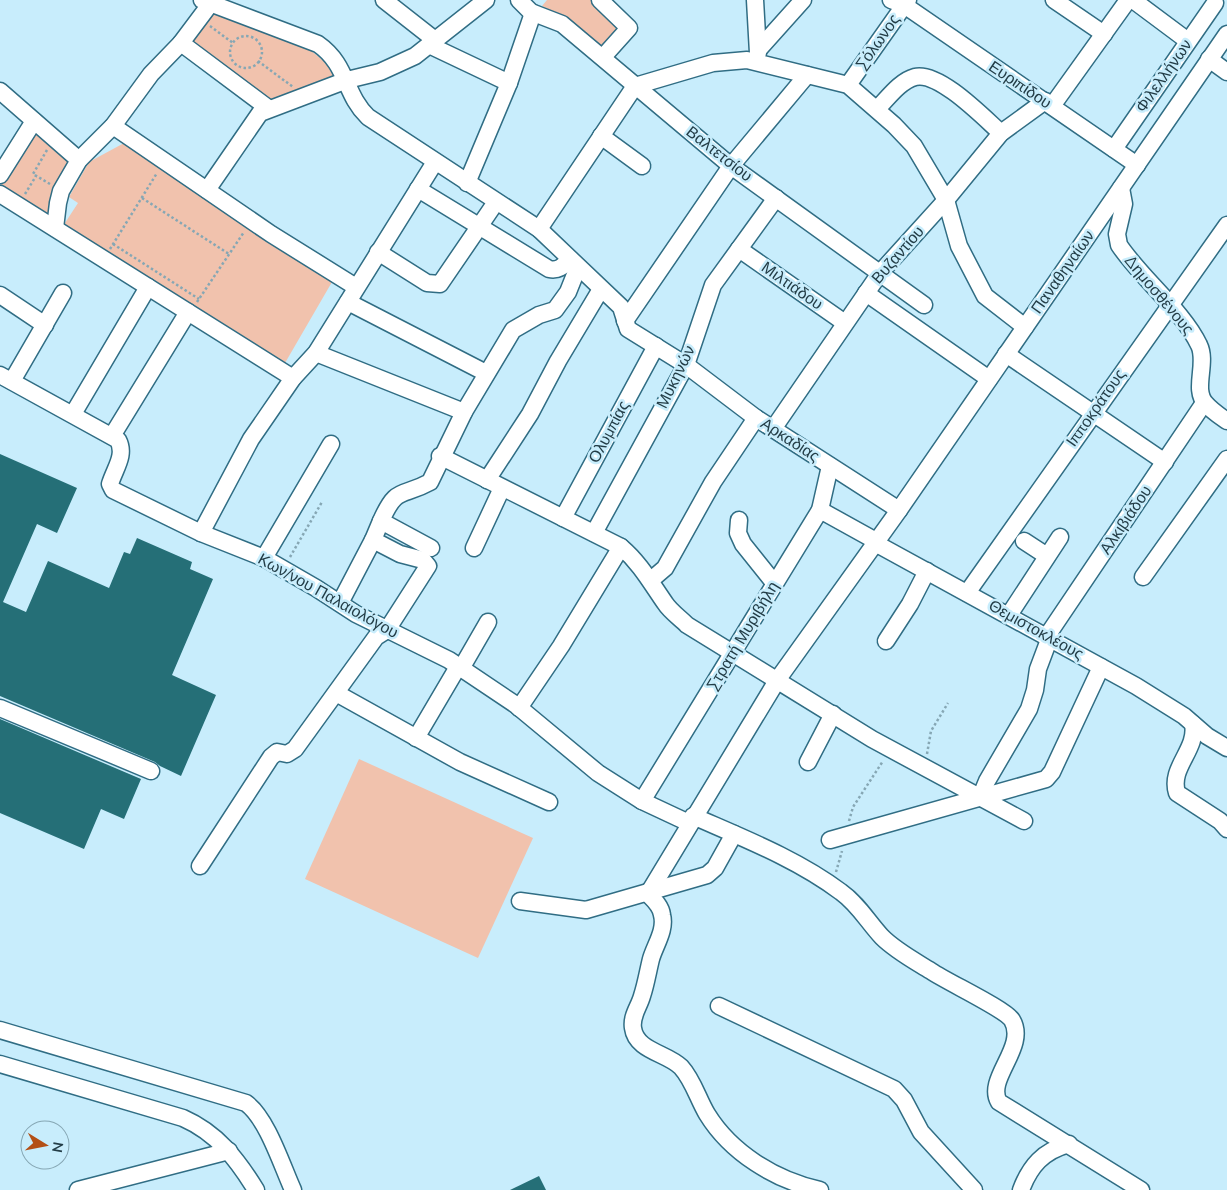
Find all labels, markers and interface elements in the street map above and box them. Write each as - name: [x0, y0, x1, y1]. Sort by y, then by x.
- street label: Σόλωνος: [851, 10, 905, 74]
- street label: Φιλελλήνων: [1131, 35, 1197, 117]
- street label: Ευριπίδου: [984, 56, 1056, 114]
- street label: Βαλτετσίου: [681, 121, 757, 187]
- street label: Βυζαντίου: [867, 221, 929, 289]
- street label: Παναθηναίων: [1026, 226, 1100, 318]
- street label: Δημοσθένους: [1119, 251, 1199, 340]
- street label: Μιλτιάδου: [757, 257, 827, 315]
- street label: Μυκηνών: [651, 342, 701, 412]
- street label: Ιπποκράτους: [1061, 365, 1131, 451]
- street label: Ολυμπίας: [583, 397, 635, 467]
- street label: Αρκαδίας: [756, 413, 824, 467]
- street label: Αλκιβιάδου: [1095, 481, 1157, 559]
- street label: Κων/νου Παλαιολόγου: [254, 548, 402, 644]
- street label: Στρατή Μυριβήλη: [702, 577, 784, 695]
- street label: Θεμιστοκλέους: [985, 595, 1088, 665]
- north arrow: [20, 1120, 70, 1170]
- text: N: [47, 1140, 68, 1154]

